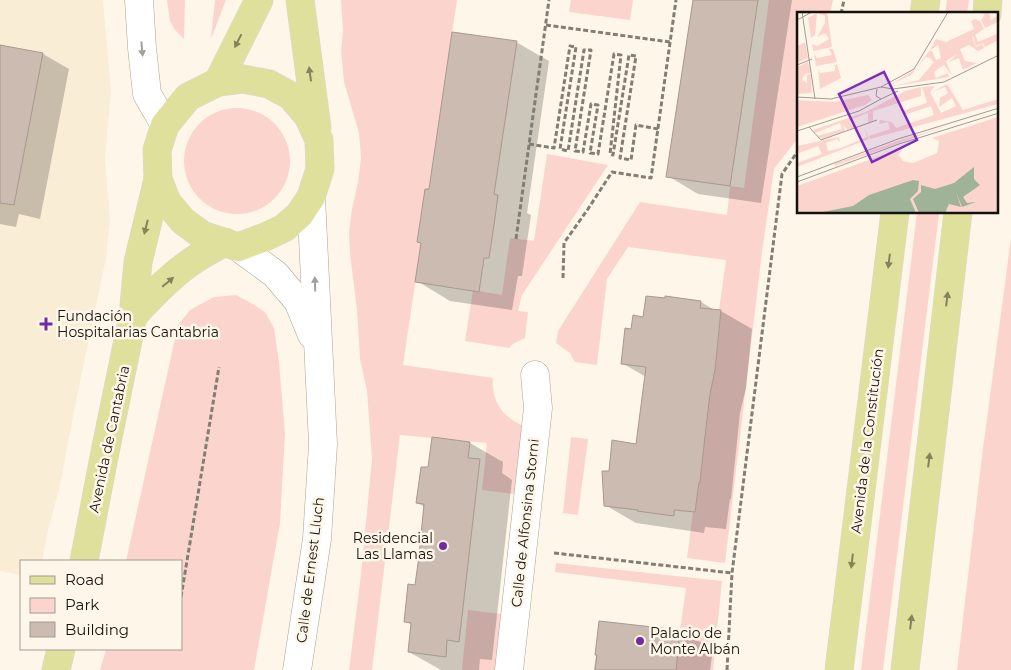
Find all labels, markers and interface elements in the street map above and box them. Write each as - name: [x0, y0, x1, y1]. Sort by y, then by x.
- inset map: [797, 12, 998, 214]
- one-way arrow: [234, 34, 242, 48]
- one-way arrow: [138, 41, 146, 57]
- one-way arrow: [306, 66, 314, 82]
- one-way arrow: [142, 219, 150, 234]
- one-way arrow: [885, 253, 893, 269]
- one-way arrow: [161, 276, 174, 287]
- one-way arrow: [311, 276, 319, 292]
- one-way arrow: [943, 290, 951, 306]
- place label: Fundación Hospitalarias Cantabria: [57, 307, 219, 341]
- marker: Fundación Hospitalarias Cantabria: [39, 317, 53, 331]
- street label: Avenida de la Constitución: [847, 347, 887, 535]
- street label: Avenida de Cantabria: [85, 364, 133, 514]
- street label: Calle de Alfonsina Storni: [507, 438, 543, 608]
- one-way arrow: [925, 452, 933, 468]
- street label: Calle de Ernest Lluch: [292, 496, 328, 644]
- place label: Residencial Las Llamas: [353, 529, 433, 563]
- marker: Residencial Las Llamas: [437, 540, 449, 552]
- one-way arrow: [848, 553, 856, 569]
- legend: [20, 560, 182, 650]
- text: Road: [65, 570, 104, 589]
- text: Park: [65, 595, 99, 614]
- one-way arrow: [907, 613, 915, 629]
- text: Building: [65, 620, 129, 639]
- place label: Palacio de Monte Albán: [650, 624, 740, 658]
- marker: Palacio de Monte Albán: [634, 635, 646, 647]

